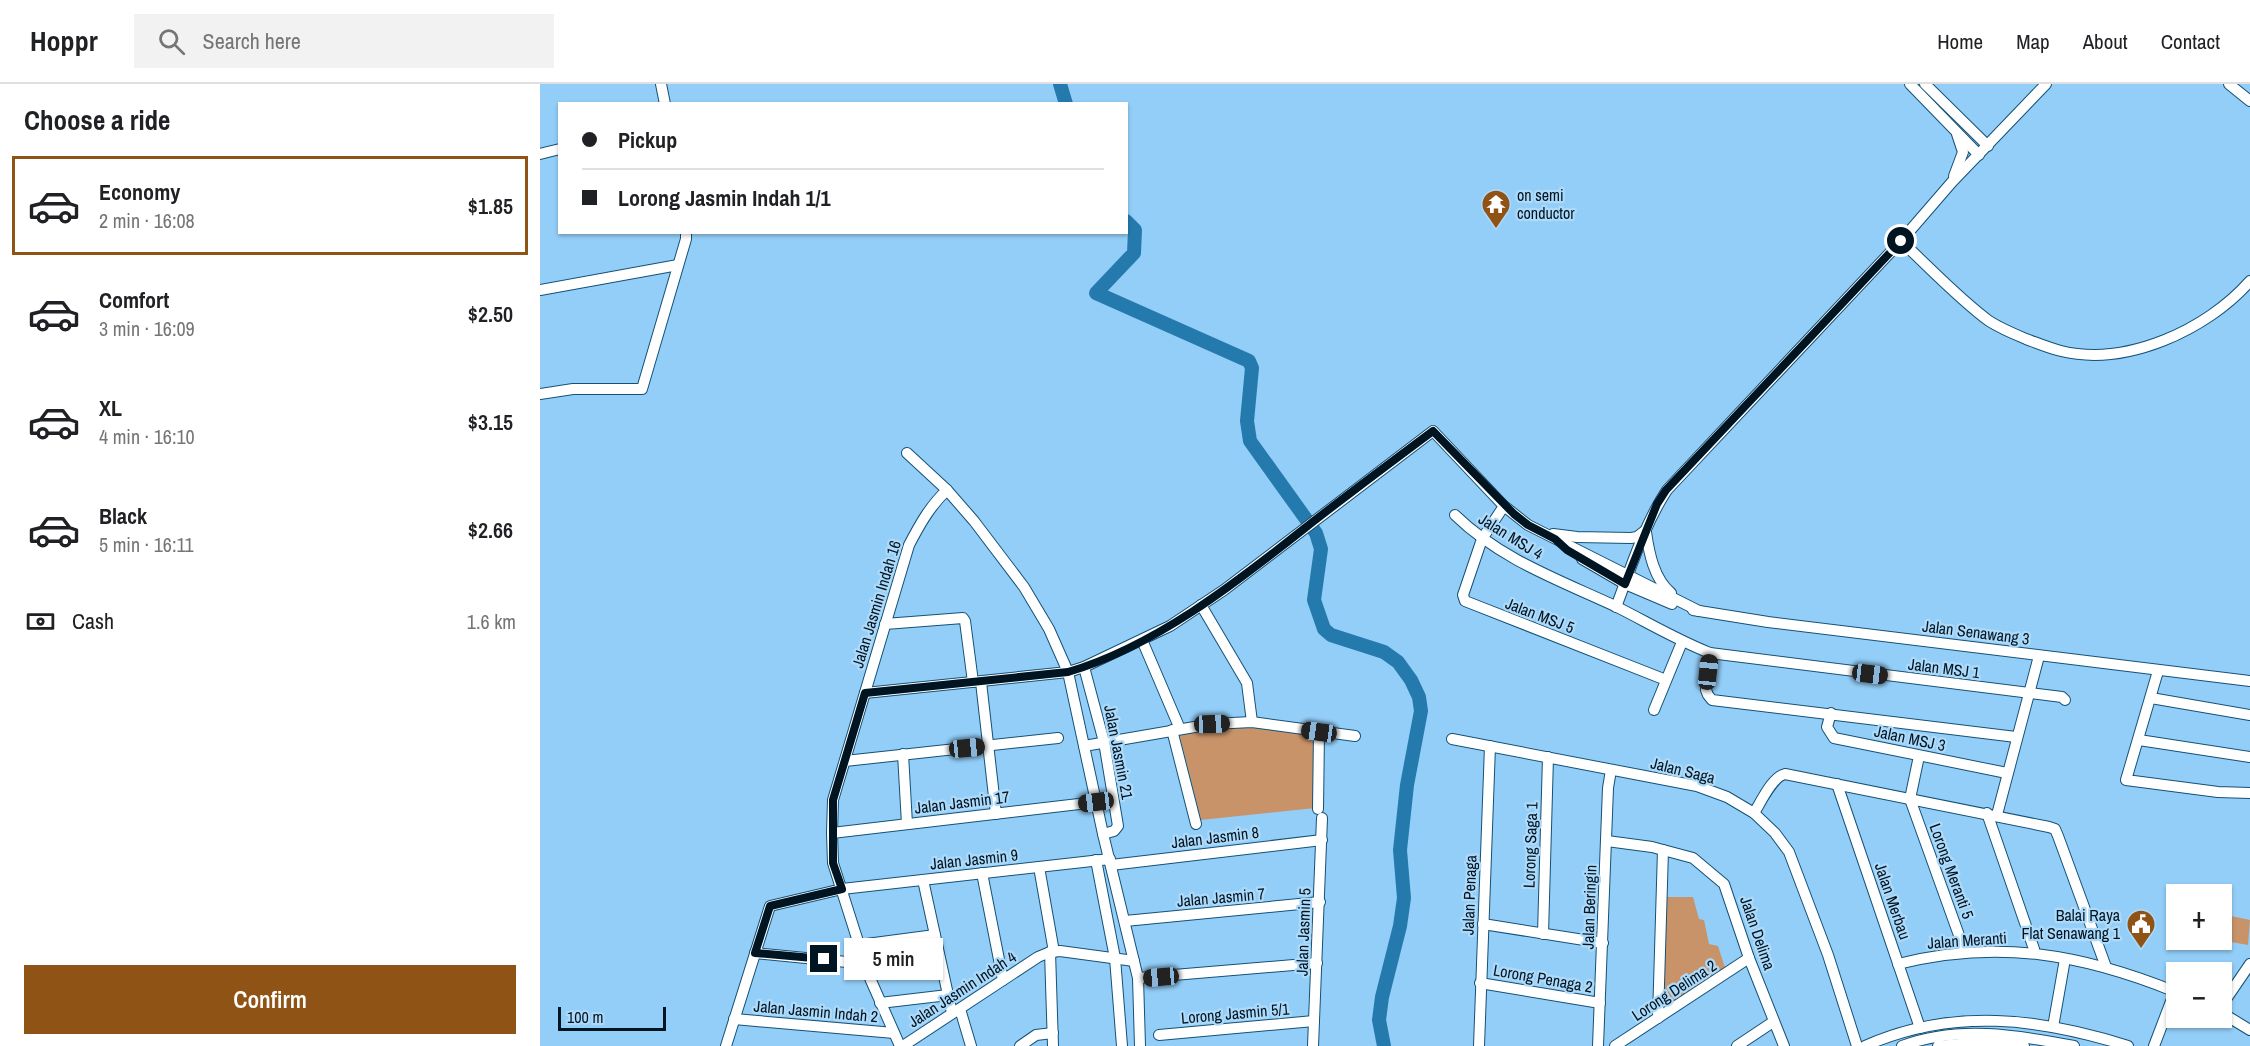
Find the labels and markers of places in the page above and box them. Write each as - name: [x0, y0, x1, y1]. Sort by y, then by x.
- place label: on semi conductor: [1517, 184, 1575, 224]
- temple icon: on semi conductor: [1480, 188, 1512, 230]
- place label: Balai Raya Flat Senawang 1: [2022, 904, 2121, 944]
- public building icon: Balai Raya Flat Senawang 1: [2125, 908, 2157, 950]

